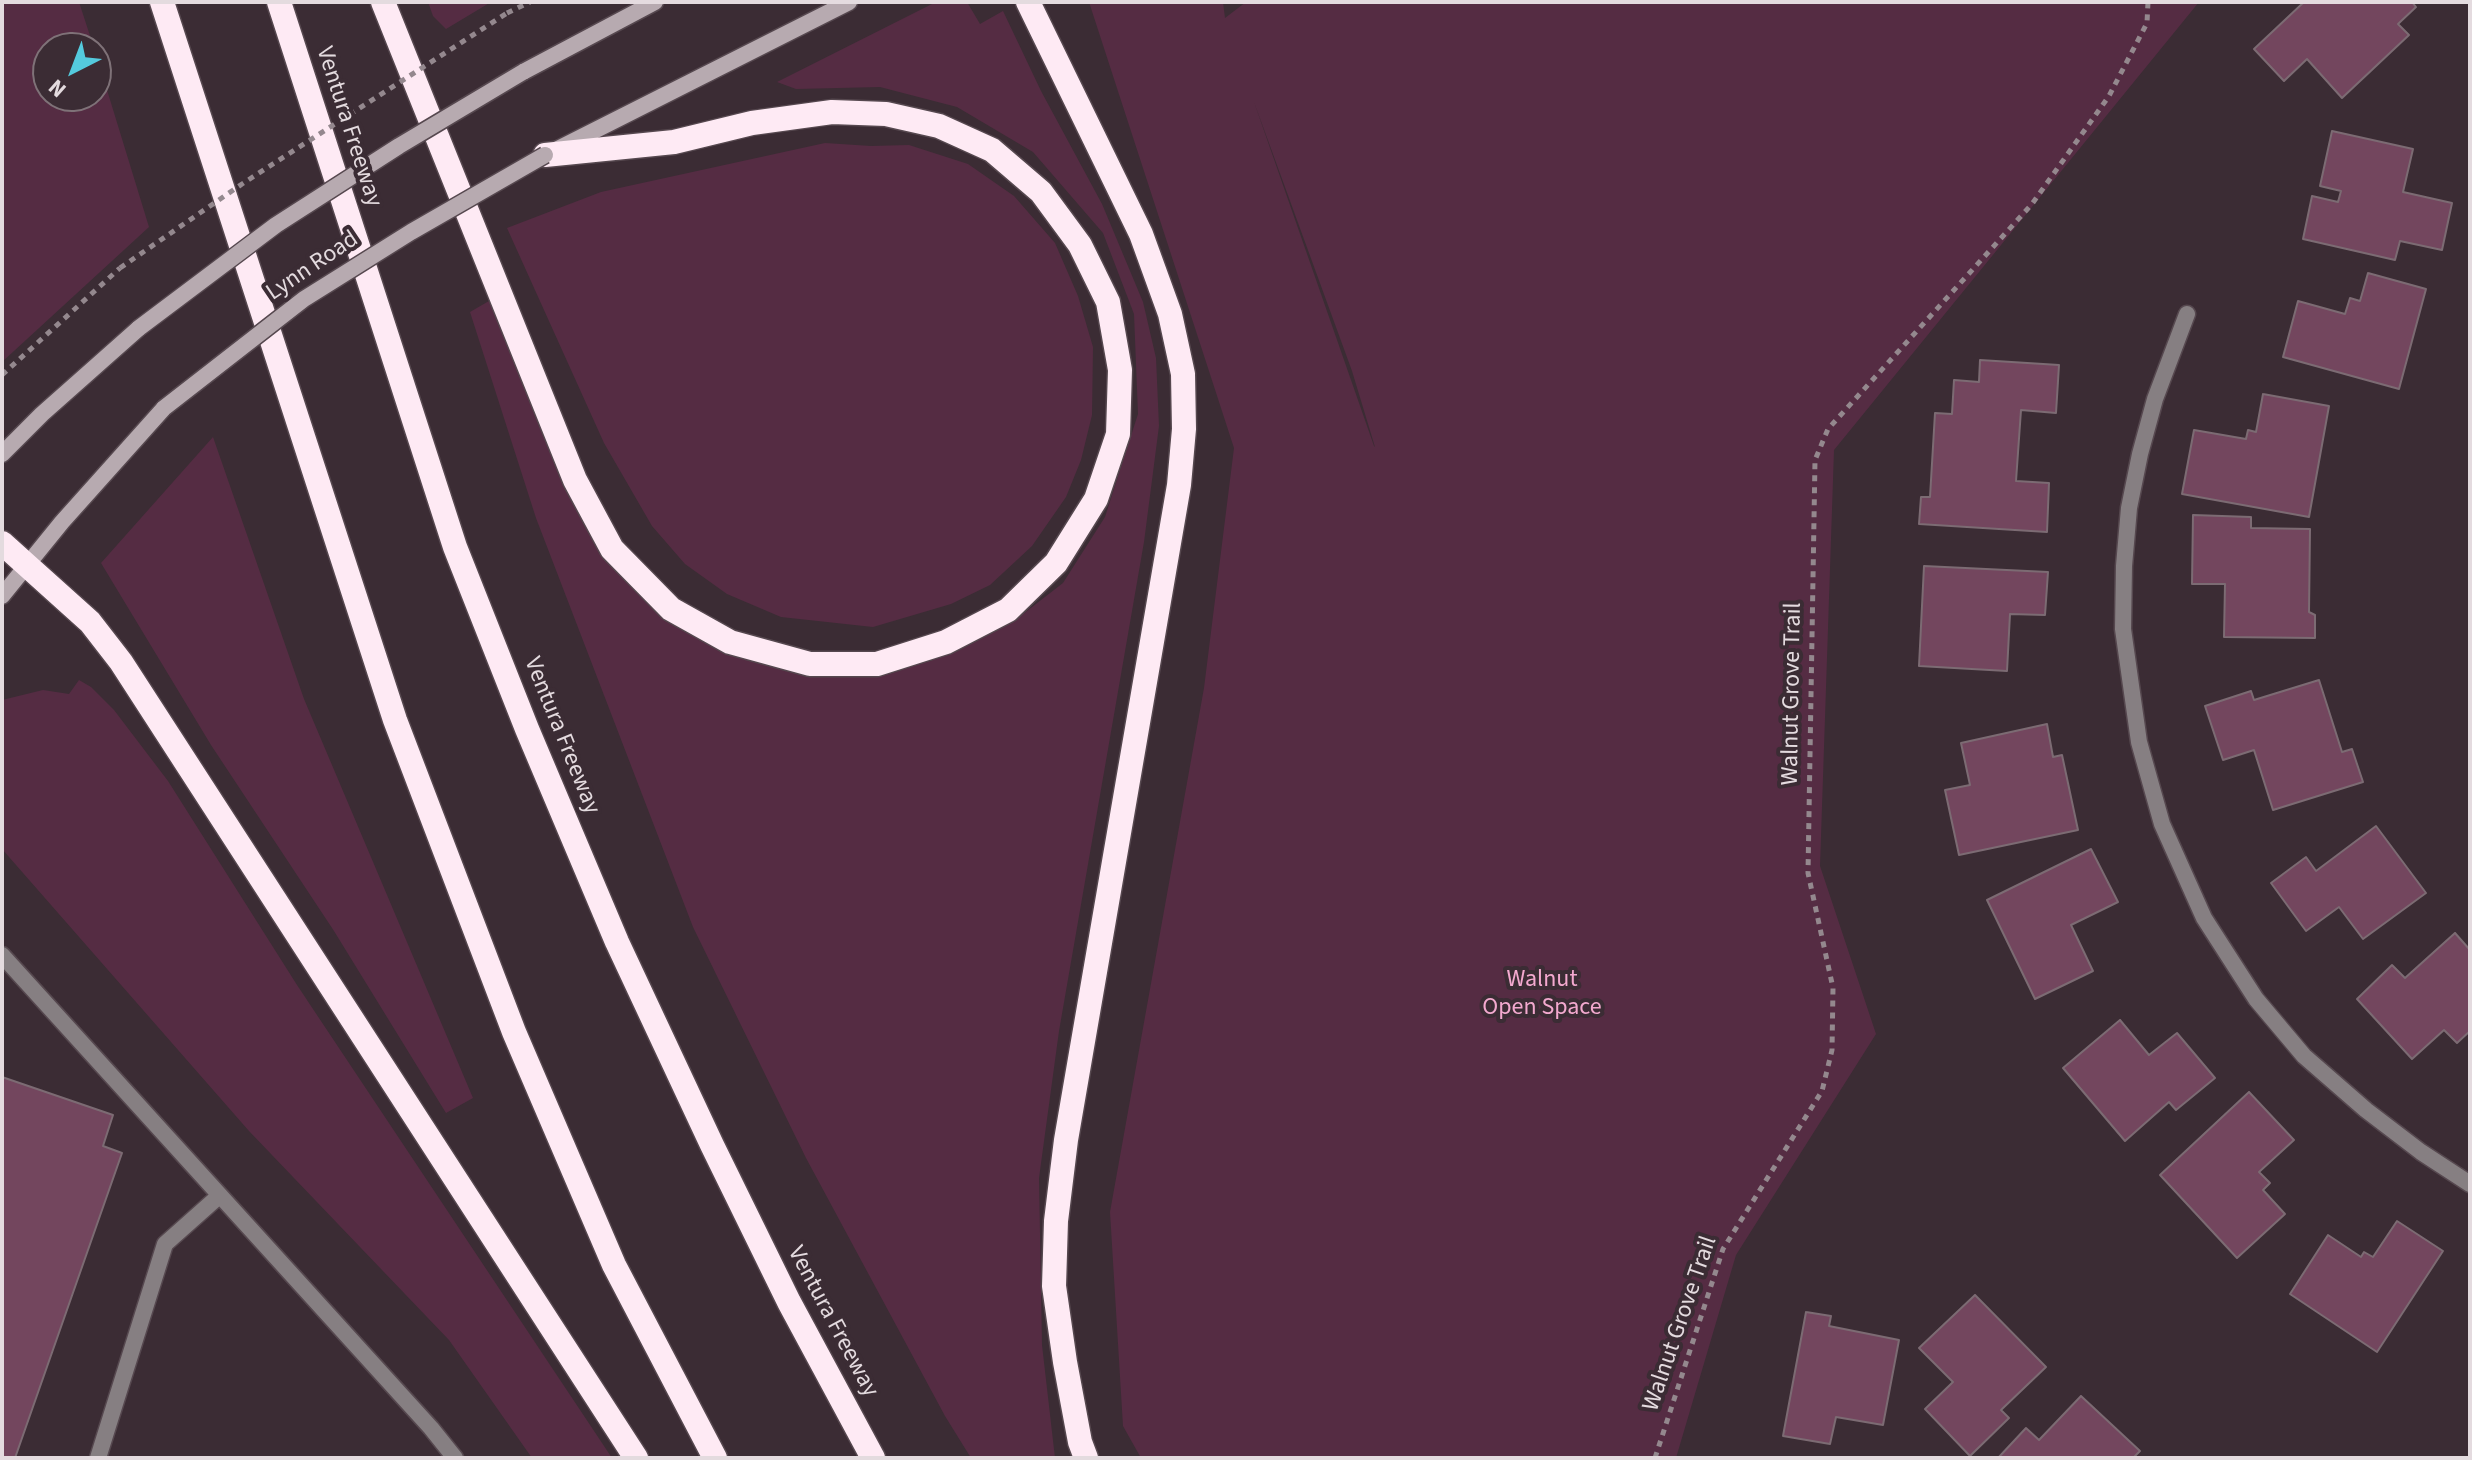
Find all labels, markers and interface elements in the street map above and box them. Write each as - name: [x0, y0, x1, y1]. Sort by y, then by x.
- north arrow: [32, 32, 112, 112]
- street label: Ventura Freeway: [309, 43, 387, 211]
- text: N: [41, 72, 73, 105]
- street label: Lynn Road: [262, 226, 364, 308]
- street label: Walnut Grove Trail: [1777, 602, 1809, 786]
- street label: Ventura Freeway: [516, 653, 606, 819]
- park label: Walnut Open Space: [1482, 967, 1602, 1023]
- street label: Walnut Grove Trail: [1638, 1233, 1724, 1415]
- street label: Ventura Freeway: [780, 1242, 884, 1402]

